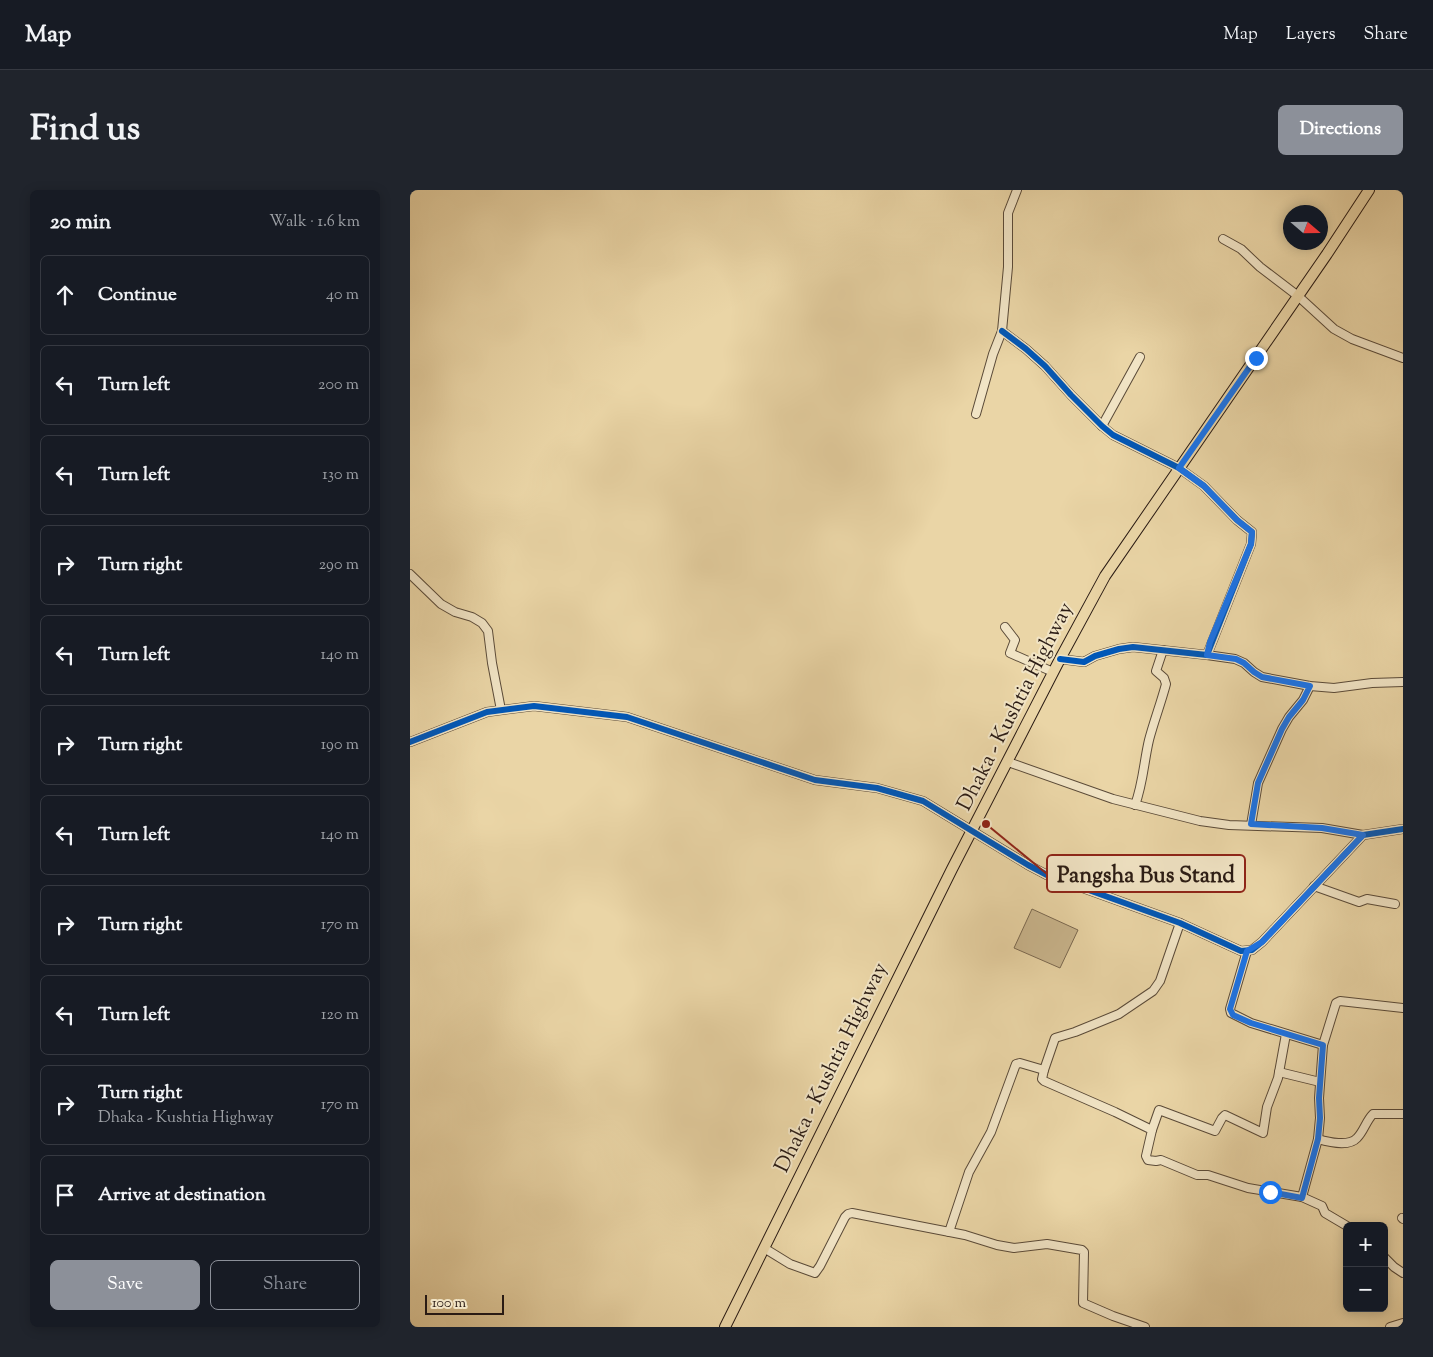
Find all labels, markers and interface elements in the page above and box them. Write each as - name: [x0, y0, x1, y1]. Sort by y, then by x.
- text: Map: [25, 18, 71, 52]
- text: Map: [1223, 22, 1258, 48]
- text: Layers: [1286, 22, 1336, 48]
- text: Share: [1364, 22, 1408, 48]
- text: Find us: [30, 105, 140, 156]
- button: Directions: [1278, 105, 1403, 155]
- north arrow: [1283, 205, 1328, 250]
- text: 20 min: [50, 208, 111, 238]
- text: Walk · 1.6 km: [269, 211, 360, 234]
- icon: ahead: [51, 281, 79, 309]
- text: Continue: [98, 282, 177, 309]
- text: 40 m: [326, 284, 359, 307]
- route end: [1245, 347, 1268, 370]
- icon: left: [51, 371, 79, 399]
- text: Turn left: [98, 372, 170, 399]
- text: 200 m: [318, 374, 359, 397]
- icon: left: [51, 461, 79, 489]
- text: Turn left: [98, 462, 170, 489]
- text: 130 m: [322, 464, 359, 487]
- icon: right: [51, 551, 79, 579]
- text: Turn right: [98, 552, 182, 579]
- text: 290 m: [319, 554, 359, 577]
- street label: Dhaka - Kushtia Highway: [950, 597, 1082, 816]
- icon: left: [51, 641, 79, 669]
- text: Turn left: [98, 642, 170, 669]
- text: 140 m: [321, 644, 359, 667]
- icon: right: [51, 731, 79, 759]
- text: Turn right: [98, 732, 182, 759]
- text: 190 m: [321, 734, 359, 757]
- icon: left: [51, 821, 79, 849]
- text: Turn left: [98, 822, 170, 849]
- text: 140 m: [321, 824, 359, 847]
- callout: Pangsha Bus Stand: [1047, 855, 1245, 892]
- text: Pangsha Bus Stand: [1057, 861, 1236, 893]
- icon: right: [51, 911, 79, 939]
- text: Turn right: [98, 912, 182, 939]
- text: 170 m: [321, 914, 359, 937]
- street label: Dhaka - Kushtia Highway: [768, 957, 896, 1178]
- icon: left: [51, 1001, 79, 1029]
- text: Turn left: [98, 1002, 170, 1029]
- text: 120 m: [321, 1004, 359, 1027]
- text: Turn right: [98, 1080, 182, 1107]
- icon: right: [51, 1091, 79, 1119]
- text: 170 m: [321, 1094, 359, 1117]
- text: Dhaka - Kushtia Highway: [98, 1107, 274, 1130]
- icon: arrive: [51, 1181, 79, 1209]
- route start: [1259, 1181, 1282, 1204]
- text: Arrive at destination: [98, 1182, 266, 1209]
- map controls: [1343, 1222, 1388, 1312]
- button: +: [1343, 1222, 1388, 1267]
- button: Save: [50, 1260, 200, 1310]
- button: Share: [210, 1260, 360, 1310]
- button: −: [1343, 1267, 1388, 1312]
- scale bar: [425, 1292, 504, 1315]
- text: 100 m: [432, 1294, 466, 1314]

